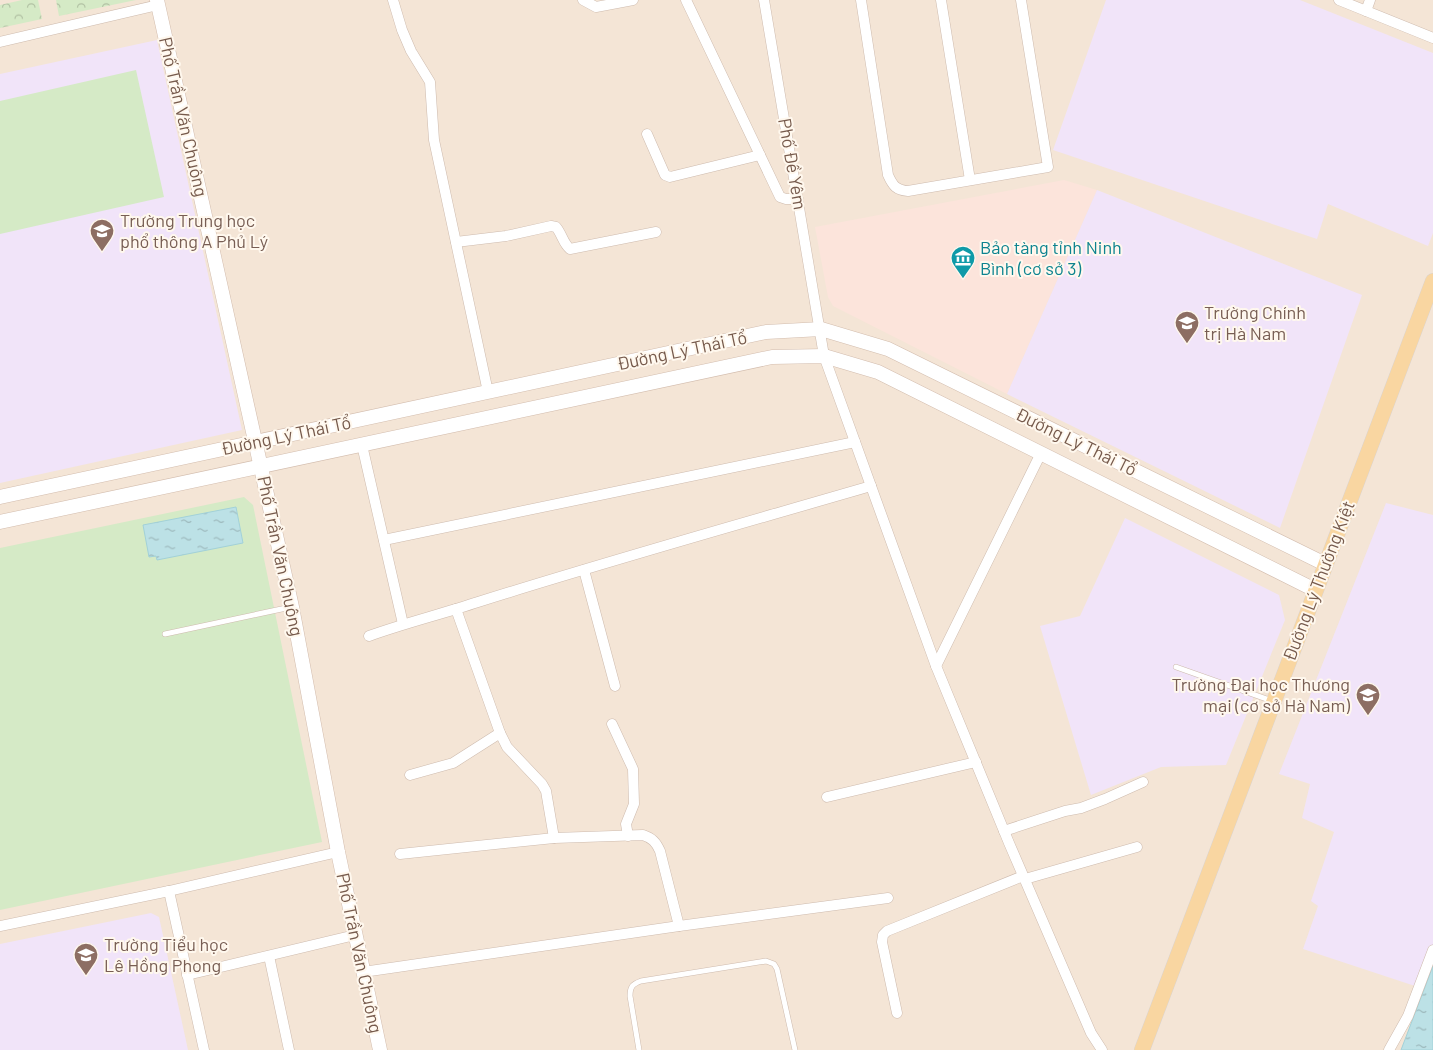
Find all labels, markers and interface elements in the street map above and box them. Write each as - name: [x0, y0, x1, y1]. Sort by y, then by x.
- street label: Phố Trần Văn Chuông: [155, 35, 213, 199]
- street label: Phố Đề Yêm: [774, 116, 812, 211]
- place label: Trường Trung học phổ thông A Phủ Lý: [120, 209, 268, 252]
- school or university icon: Trường Trung học phổ thông A Phủ Lý: [89, 218, 115, 252]
- place label: Bảo tàng tỉnh Ninh Bình (cơ sở 3): [980, 236, 1122, 279]
- museum icon: Bảo tàng tỉnh Ninh Bình (cơ sở 3): [950, 245, 976, 279]
- place label: Trường Chính trị Hà Nam: [1204, 301, 1306, 344]
- school or university icon: Trường Chính trị Hà Nam: [1174, 310, 1200, 344]
- street label: Đường Lý Thái Tổ: [615, 326, 749, 375]
- street label: Đường Lý Thái Tổ: [1012, 402, 1141, 480]
- street label: Đường Lý Thái Tổ: [219, 411, 353, 460]
- street label: Phố Trần Văn Chuông: [253, 474, 309, 638]
- street label: Đường Lý Thường Kiệt: [1277, 497, 1359, 664]
- place label: Trường Đại học Thương mại (cơ sở Hà Nam): [1172, 673, 1350, 716]
- school or university icon: Trường Đại học Thương mại (cơ sở Hà Nam): [1355, 682, 1381, 716]
- street label: Phố Trần Văn Chuông: [332, 871, 388, 1035]
- place label: Trường Tiểu học Lê Hồng Phong: [104, 933, 228, 976]
- school or university icon: Trường Tiểu học Lê Hồng Phong: [73, 942, 99, 976]

